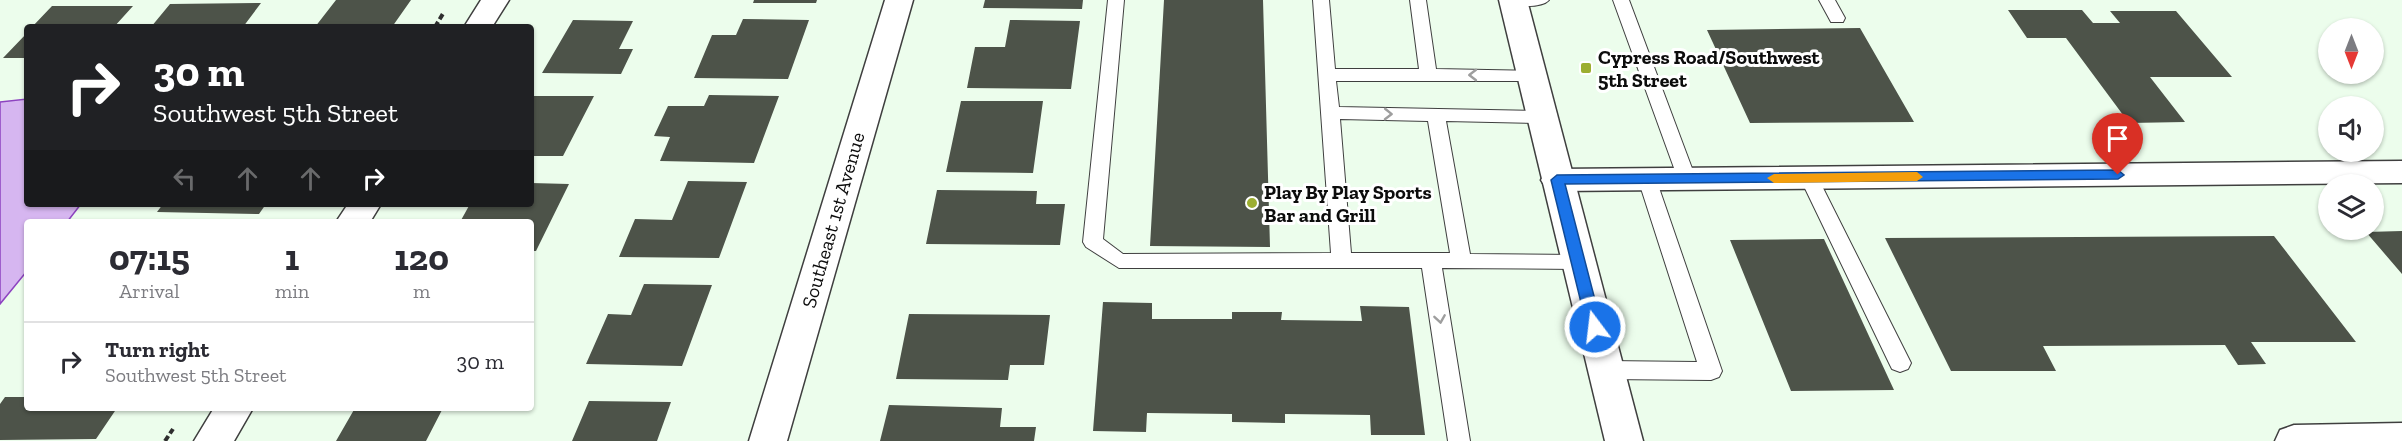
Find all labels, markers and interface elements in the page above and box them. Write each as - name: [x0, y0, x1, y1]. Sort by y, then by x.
- north arrow: [2318, 18, 2384, 84]
- map controls: [2318, 18, 2384, 240]
- place label: Cypress Road/Southwest 5th Street: [1598, 45, 1821, 92]
- text: 30 m: [153, 46, 244, 97]
- icon: right: [54, 48, 132, 126]
- marker: Cypress Road/Southwest 5th Street: [1579, 61, 1593, 75]
- one-way arrow: [1468, 69, 1477, 81]
- button: sound: [2318, 96, 2384, 162]
- text: Southwest 5th Street: [153, 97, 398, 129]
- one-way arrow: [1384, 108, 1393, 120]
- pin: [2092, 113, 2143, 175]
- icon: arrive: [2101, 122, 2134, 155]
- street label: Southeast 1st Avenue: [796, 129, 870, 311]
- icon: left: [168, 162, 201, 195]
- icon: ahead: [231, 162, 264, 195]
- icon: ahead: [294, 162, 327, 195]
- icon: right: [357, 162, 390, 195]
- button: layers: [2318, 174, 2384, 240]
- place label: Play By Play Sports Bar and Grill: [1264, 180, 1432, 227]
- marker: Play By Play Sports Bar and Grill: [1245, 196, 1259, 210]
- text: 07:15: [109, 236, 190, 279]
- text: 1: [285, 236, 299, 279]
- text: 120: [394, 236, 449, 279]
- text: Arrival: [119, 279, 180, 303]
- text: min: [275, 279, 309, 303]
- text: m: [413, 279, 430, 303]
- position arrow: [1563, 295, 1627, 359]
- one-way arrow: [1434, 314, 1446, 323]
- text: Turn right: [105, 336, 209, 363]
- icon: right: [54, 345, 87, 378]
- text: 30 m: [457, 348, 504, 375]
- text: Southwest 5th Street: [105, 363, 287, 387]

